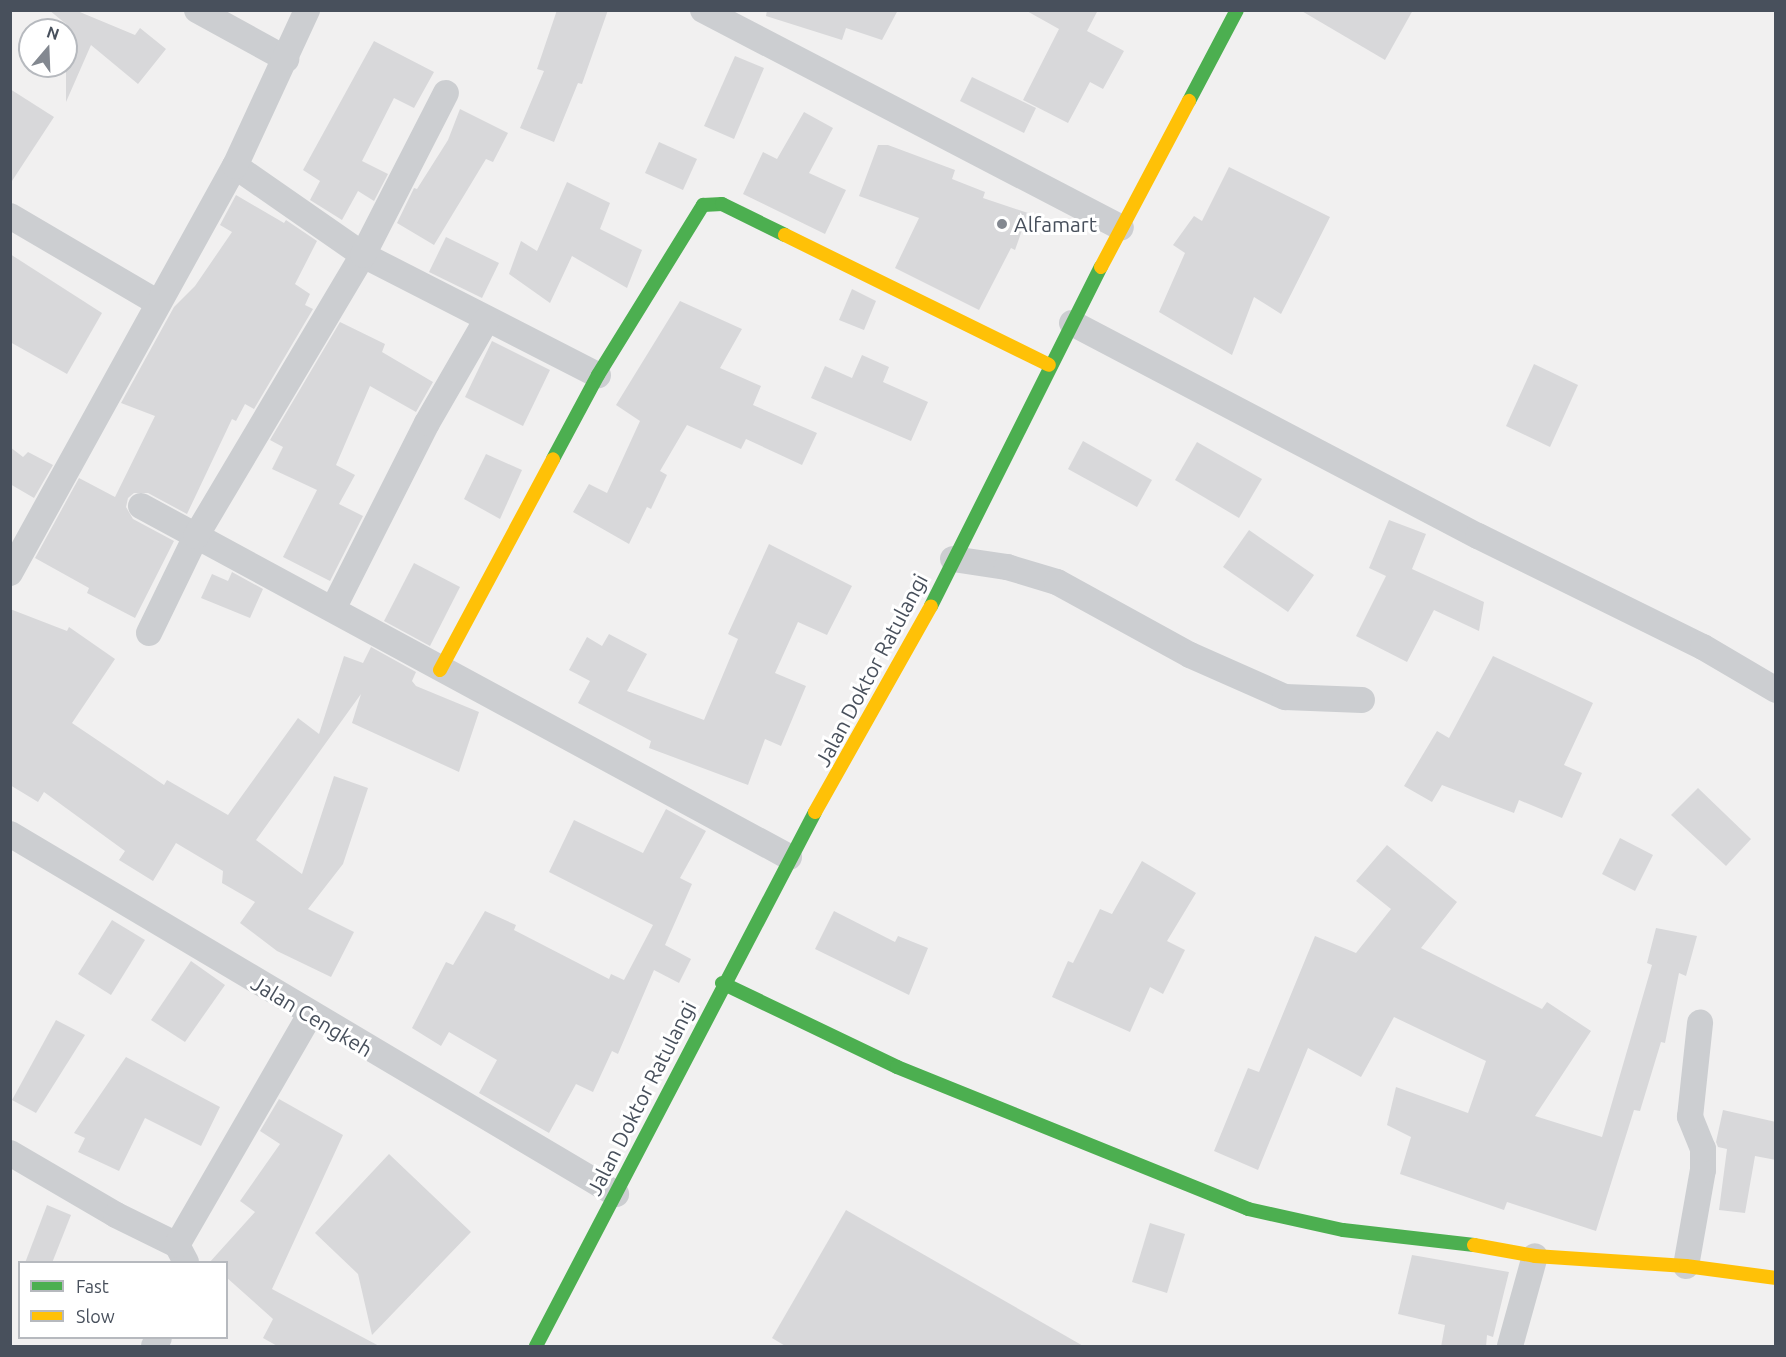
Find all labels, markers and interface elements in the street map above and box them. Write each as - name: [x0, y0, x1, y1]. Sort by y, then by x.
- north arrow: [18, 18, 78, 78]
- text: N: [45, 22, 62, 43]
- place label: Alfamart: [1014, 211, 1097, 237]
- marker: Alfamart: [995, 217, 1009, 231]
- street label: Jalan Doktor Ratulangi: [809, 569, 933, 771]
- street label: Jalan Cengkeh: [247, 970, 377, 1062]
- street label: Jalan Doktor Ratulangi: [581, 997, 701, 1199]
- legend: [18, 1261, 228, 1339]
- text: Fast: [76, 1276, 109, 1296]
- text: Slow: [76, 1306, 115, 1326]

